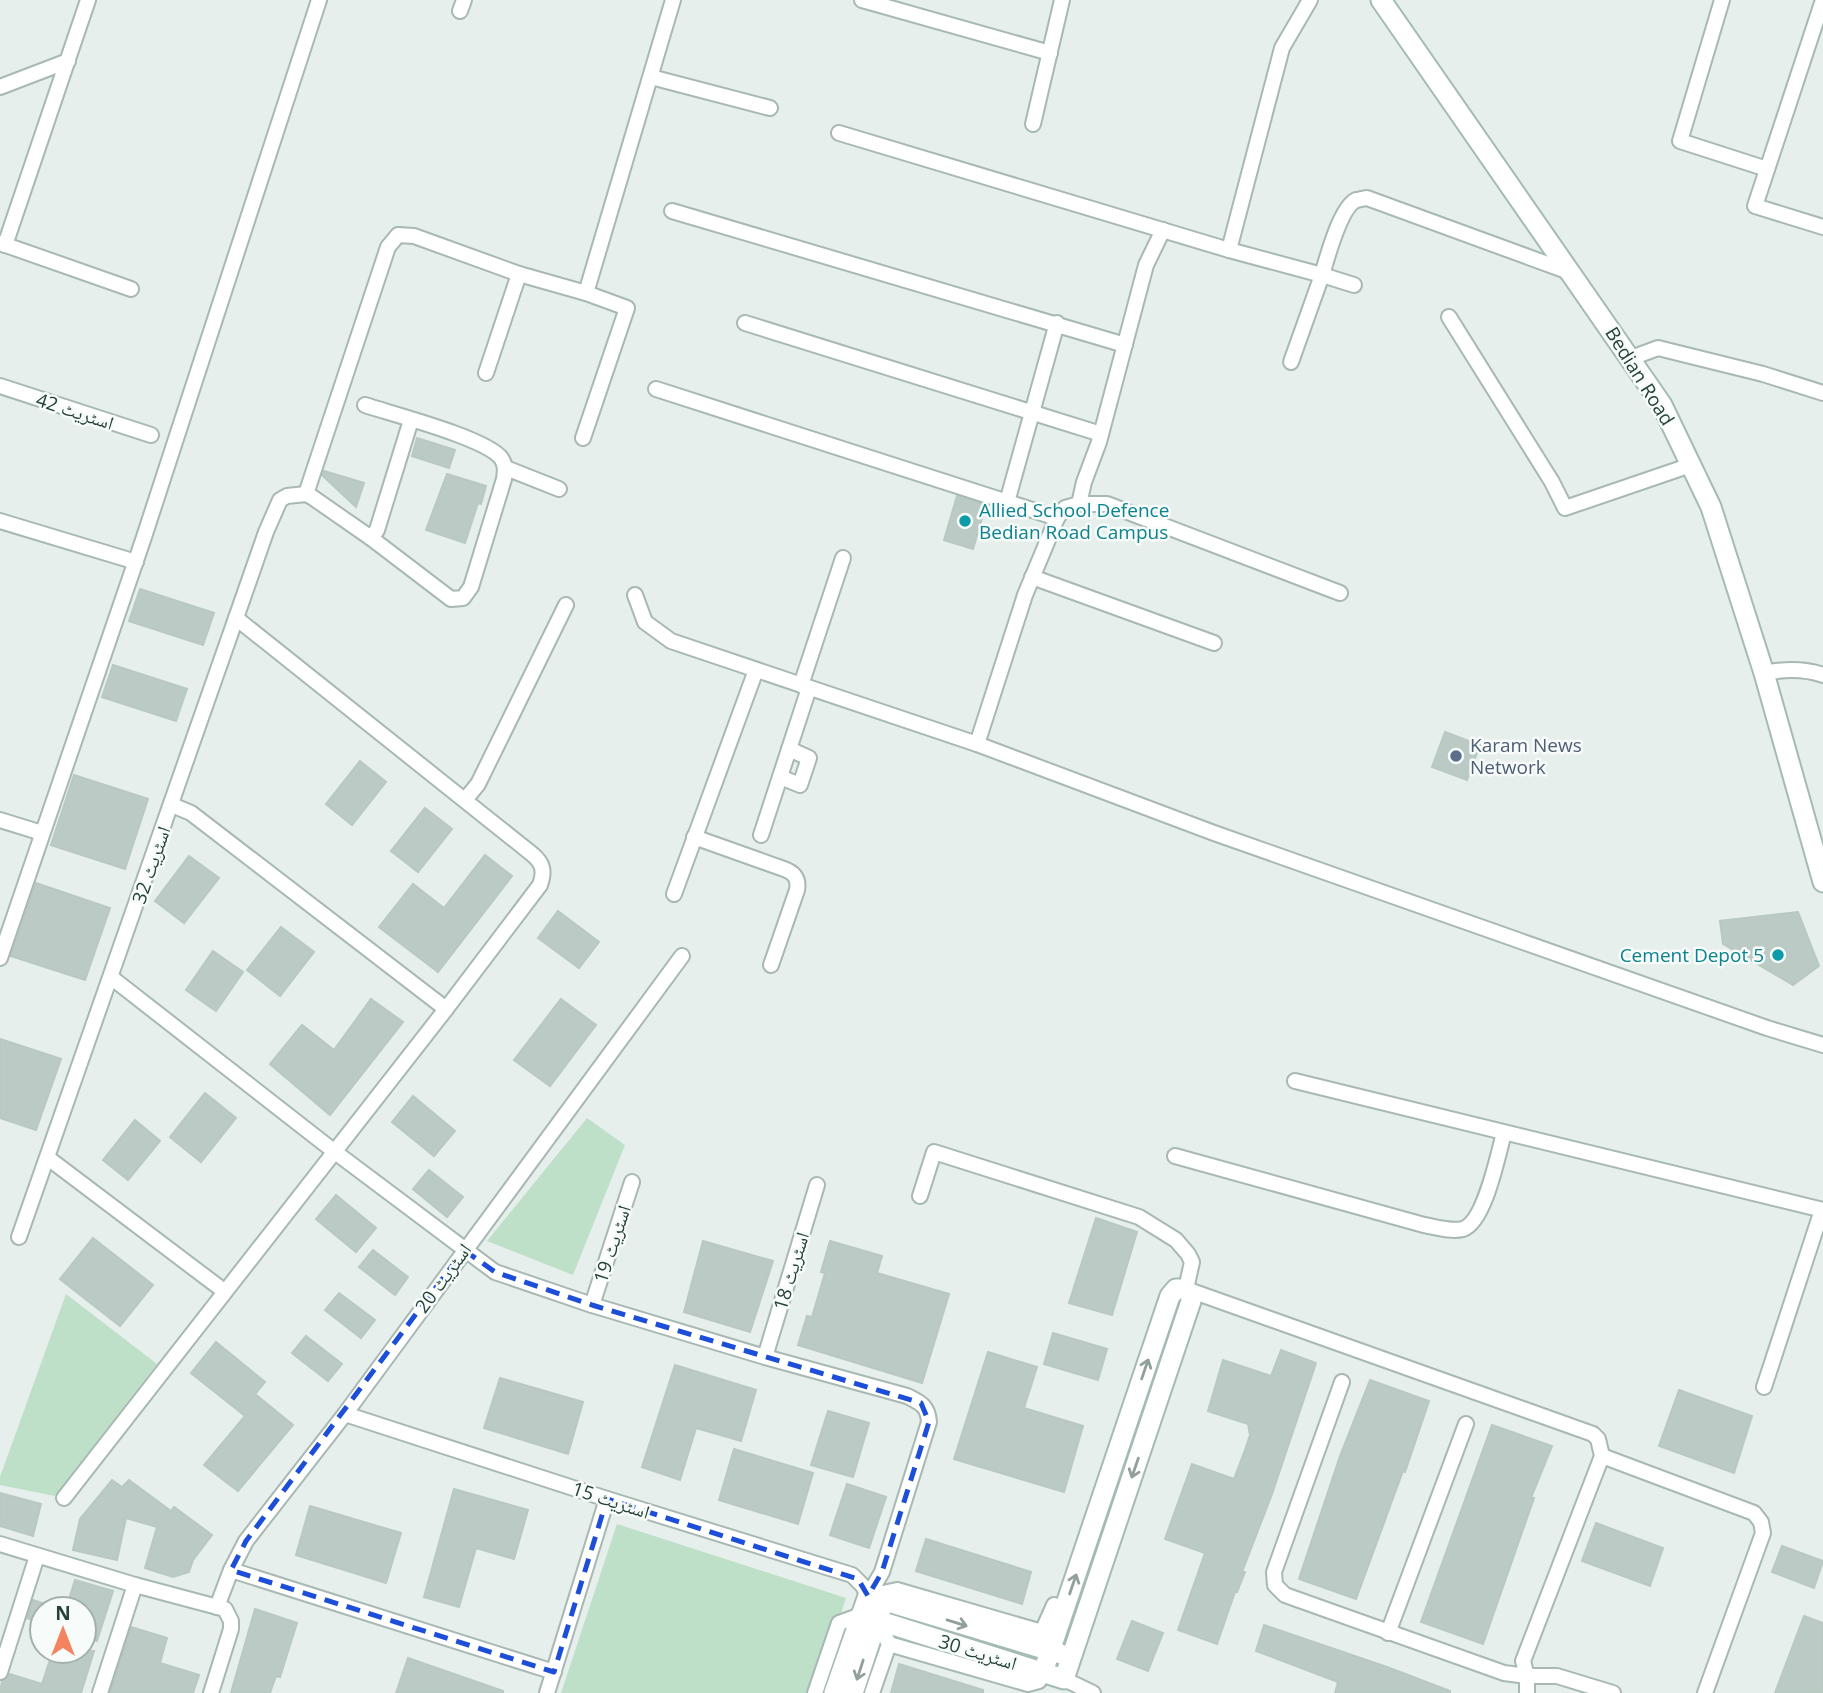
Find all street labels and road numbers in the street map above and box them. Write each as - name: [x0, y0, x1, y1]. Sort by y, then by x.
- street label: Bedian Road: [1599, 322, 1681, 430]
- street label: اسٹریٹ 42: [33, 386, 117, 436]
- street label: اسٹریٹ 32: [126, 823, 176, 907]
- street label: اسٹریٹ 19: [587, 1202, 637, 1286]
- street label: اسٹریٹ 18: [767, 1229, 815, 1313]
- street label: اسٹریٹ 20: [409, 1238, 477, 1318]
- street label: اسٹریٹ 15: [569, 1475, 653, 1525]
- street label: اسٹریٹ 30: [936, 1628, 1020, 1676]

